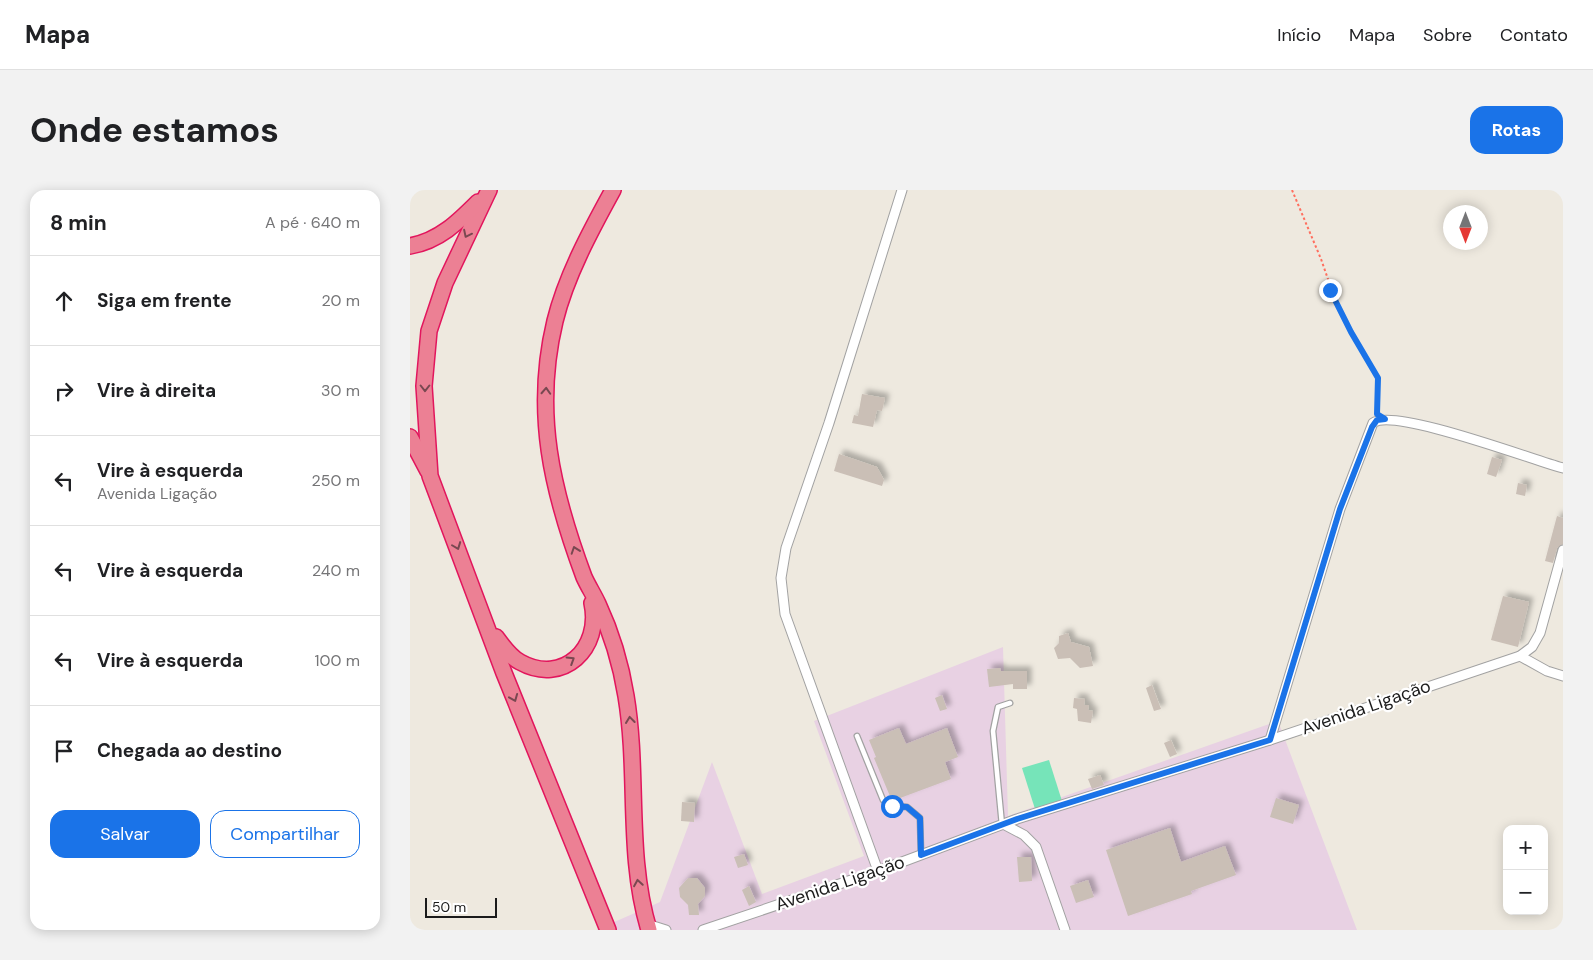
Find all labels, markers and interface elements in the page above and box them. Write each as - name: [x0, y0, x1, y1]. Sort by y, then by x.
- text: Mapa: [25, 19, 90, 50]
- text: Início: [1277, 23, 1321, 47]
- text: Mapa: [1349, 23, 1395, 47]
- text: Sobre: [1423, 23, 1472, 47]
- text: Contato: [1500, 23, 1568, 47]
- button: Rotas: [1470, 106, 1563, 154]
- text: Onde estamos: [30, 107, 279, 153]
- north arrow: [1443, 205, 1488, 250]
- text: 8 min: [50, 209, 107, 237]
- text: A pé · 640 m: [265, 212, 360, 233]
- one-way arrow: [463, 229, 474, 238]
- route end: [1319, 279, 1342, 302]
- icon: ahead: [50, 287, 78, 315]
- text: Siga em frente: [97, 288, 232, 313]
- text: 20 m: [321, 290, 360, 311]
- icon: right: [50, 377, 78, 405]
- text: Vire à direita: [97, 378, 216, 403]
- text: 30 m: [321, 380, 360, 401]
- one-way arrow: [420, 385, 430, 393]
- one-way arrow: [540, 387, 551, 395]
- text: Vire à esquerda: [97, 458, 243, 483]
- icon: left: [50, 467, 78, 495]
- text: 250 m: [312, 470, 360, 491]
- text: Avenida Ligação: [97, 483, 217, 504]
- one-way arrow: [451, 541, 461, 550]
- one-way arrow: [571, 546, 581, 555]
- icon: left: [50, 557, 78, 585]
- text: Vire à esquerda: [97, 558, 243, 583]
- text: 240 m: [312, 560, 360, 581]
- icon: left: [50, 647, 78, 675]
- text: Vire à esquerda: [97, 648, 243, 673]
- text: 100 m: [315, 650, 360, 671]
- one-way arrow: [566, 657, 575, 667]
- street label: Avenida Ligação: [1298, 674, 1434, 740]
- one-way arrow: [508, 693, 518, 702]
- one-way arrow: [625, 716, 636, 724]
- icon: arrive: [50, 737, 78, 765]
- text: Chegada ao destino: [97, 738, 282, 763]
- route start: [881, 795, 904, 818]
- button: Salvar: [50, 810, 200, 858]
- button: Compartilhar: [210, 810, 360, 858]
- map controls: [1503, 825, 1548, 915]
- button: +: [1503, 825, 1548, 870]
- street label: Avenida Ligação: [772, 850, 908, 916]
- button: −: [1503, 870, 1548, 915]
- one-way arrow: [634, 878, 644, 887]
- scale bar: [425, 895, 498, 918]
- text: 50 m: [432, 898, 466, 916]

